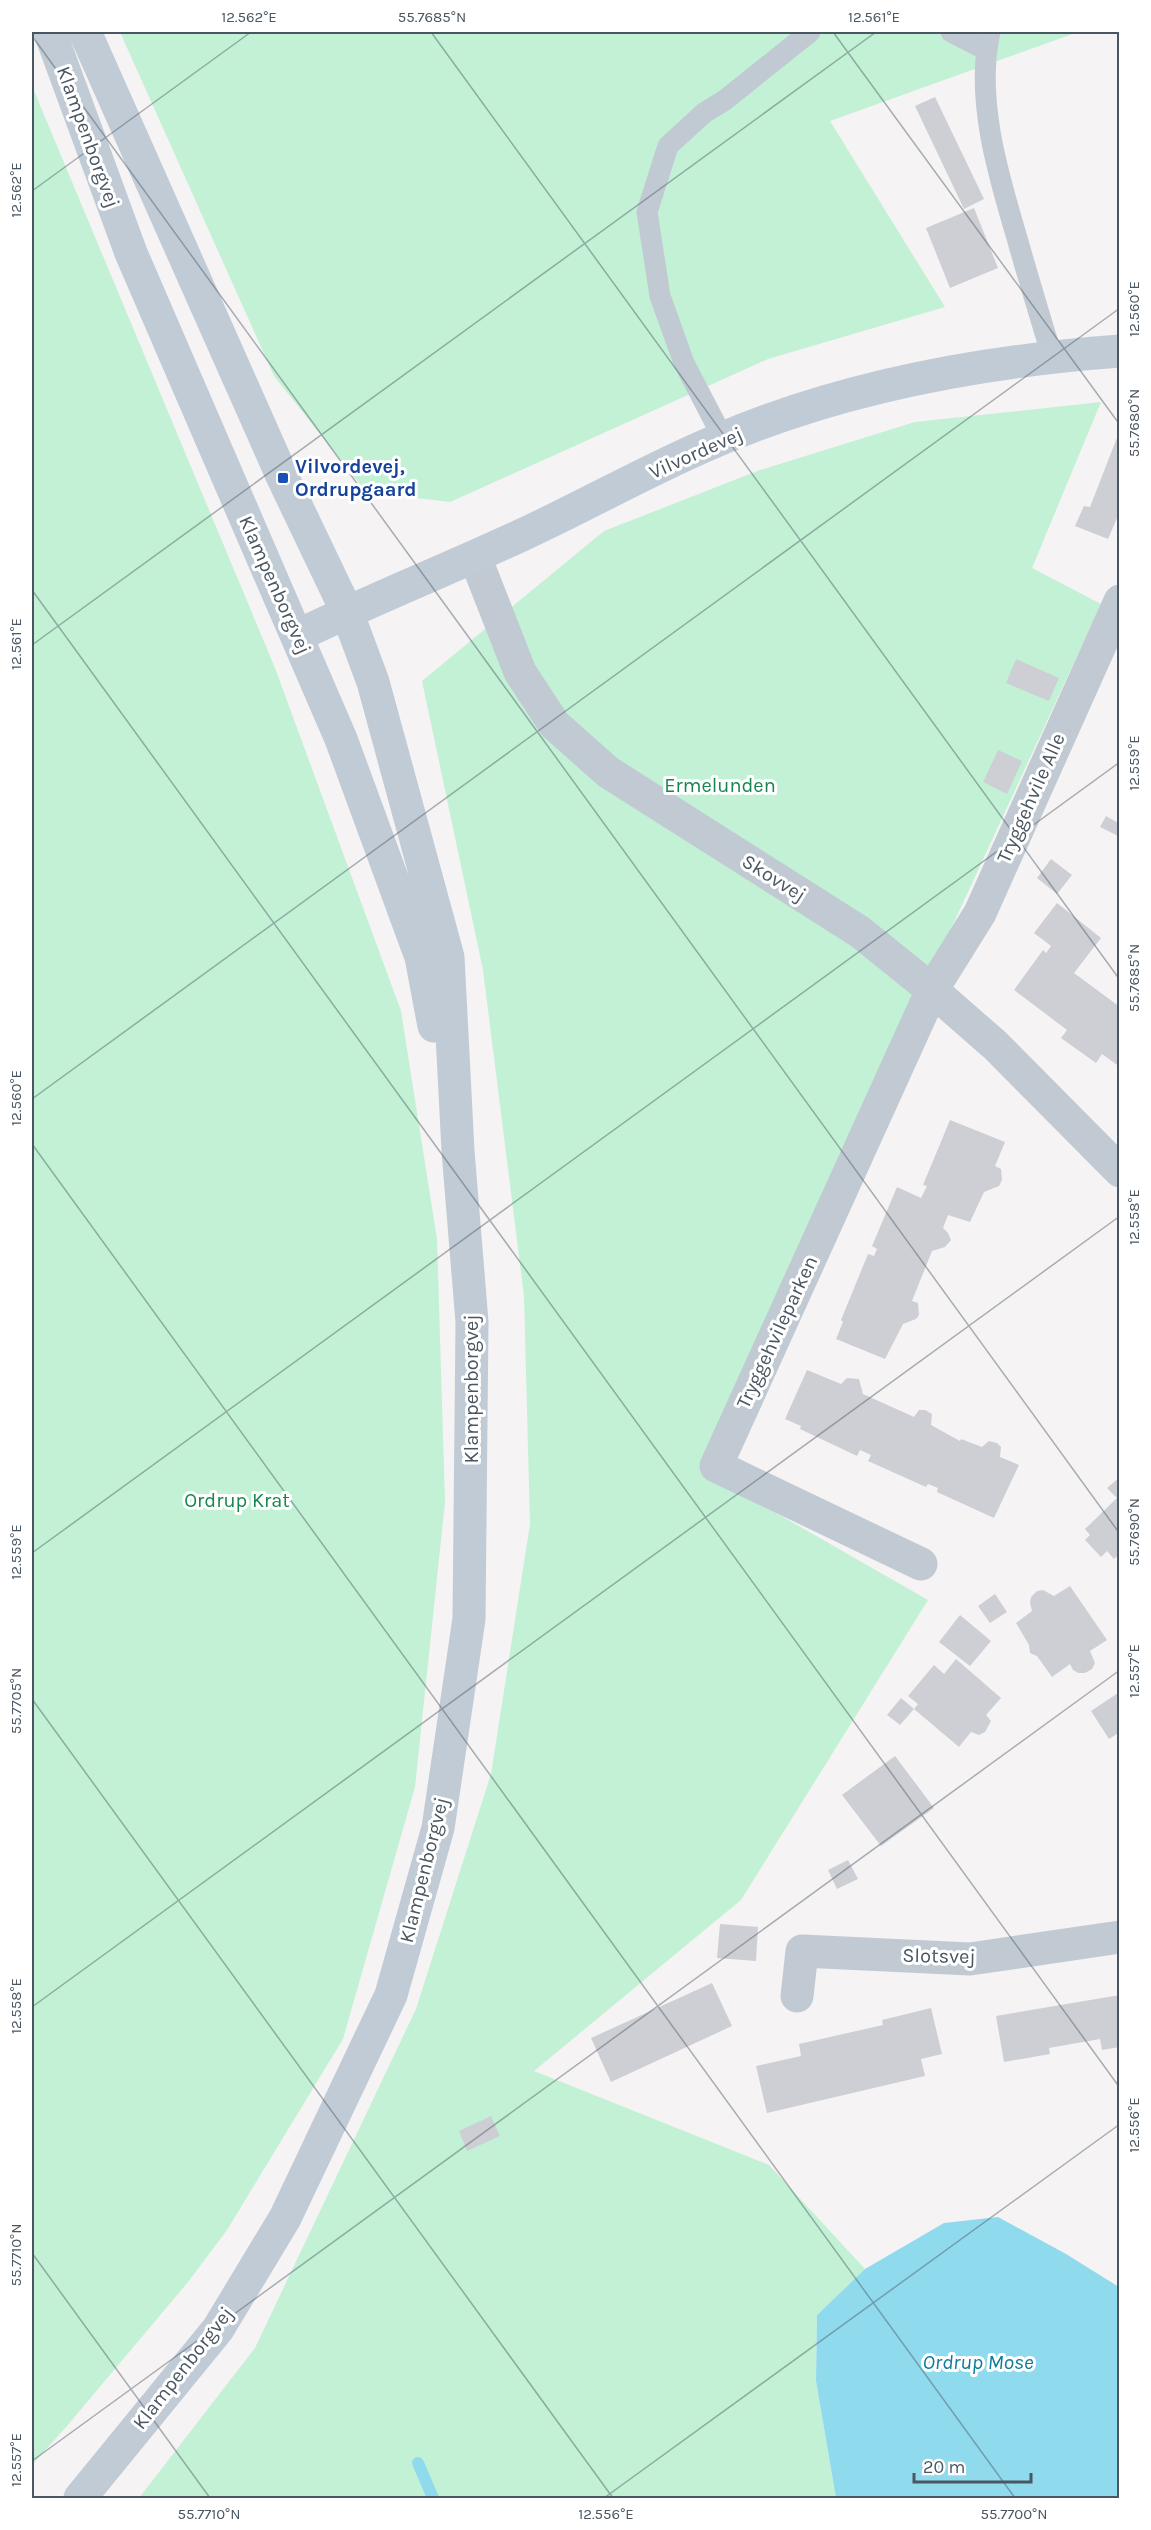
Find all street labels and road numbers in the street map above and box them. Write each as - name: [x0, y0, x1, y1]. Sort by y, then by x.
- street label: Klampenborgvej: [52, 63, 124, 211]
- street label: Vilvordevej: [646, 422, 746, 484]
- street label: Klampenborgvej: [234, 512, 316, 658]
- street label: Tryggehvile Alle: [992, 730, 1070, 866]
- street label: Skovvej: [738, 849, 810, 907]
- street label: Tryggehvileparken: [732, 1252, 822, 1412]
- street label: Klampenborgvej: [460, 1314, 483, 1464]
- street label: Klampenborgvej: [395, 1795, 453, 1945]
- street label: Slotsvej: [902, 1944, 976, 1968]
- street label: Klampenborgvej: [128, 2302, 238, 2434]

